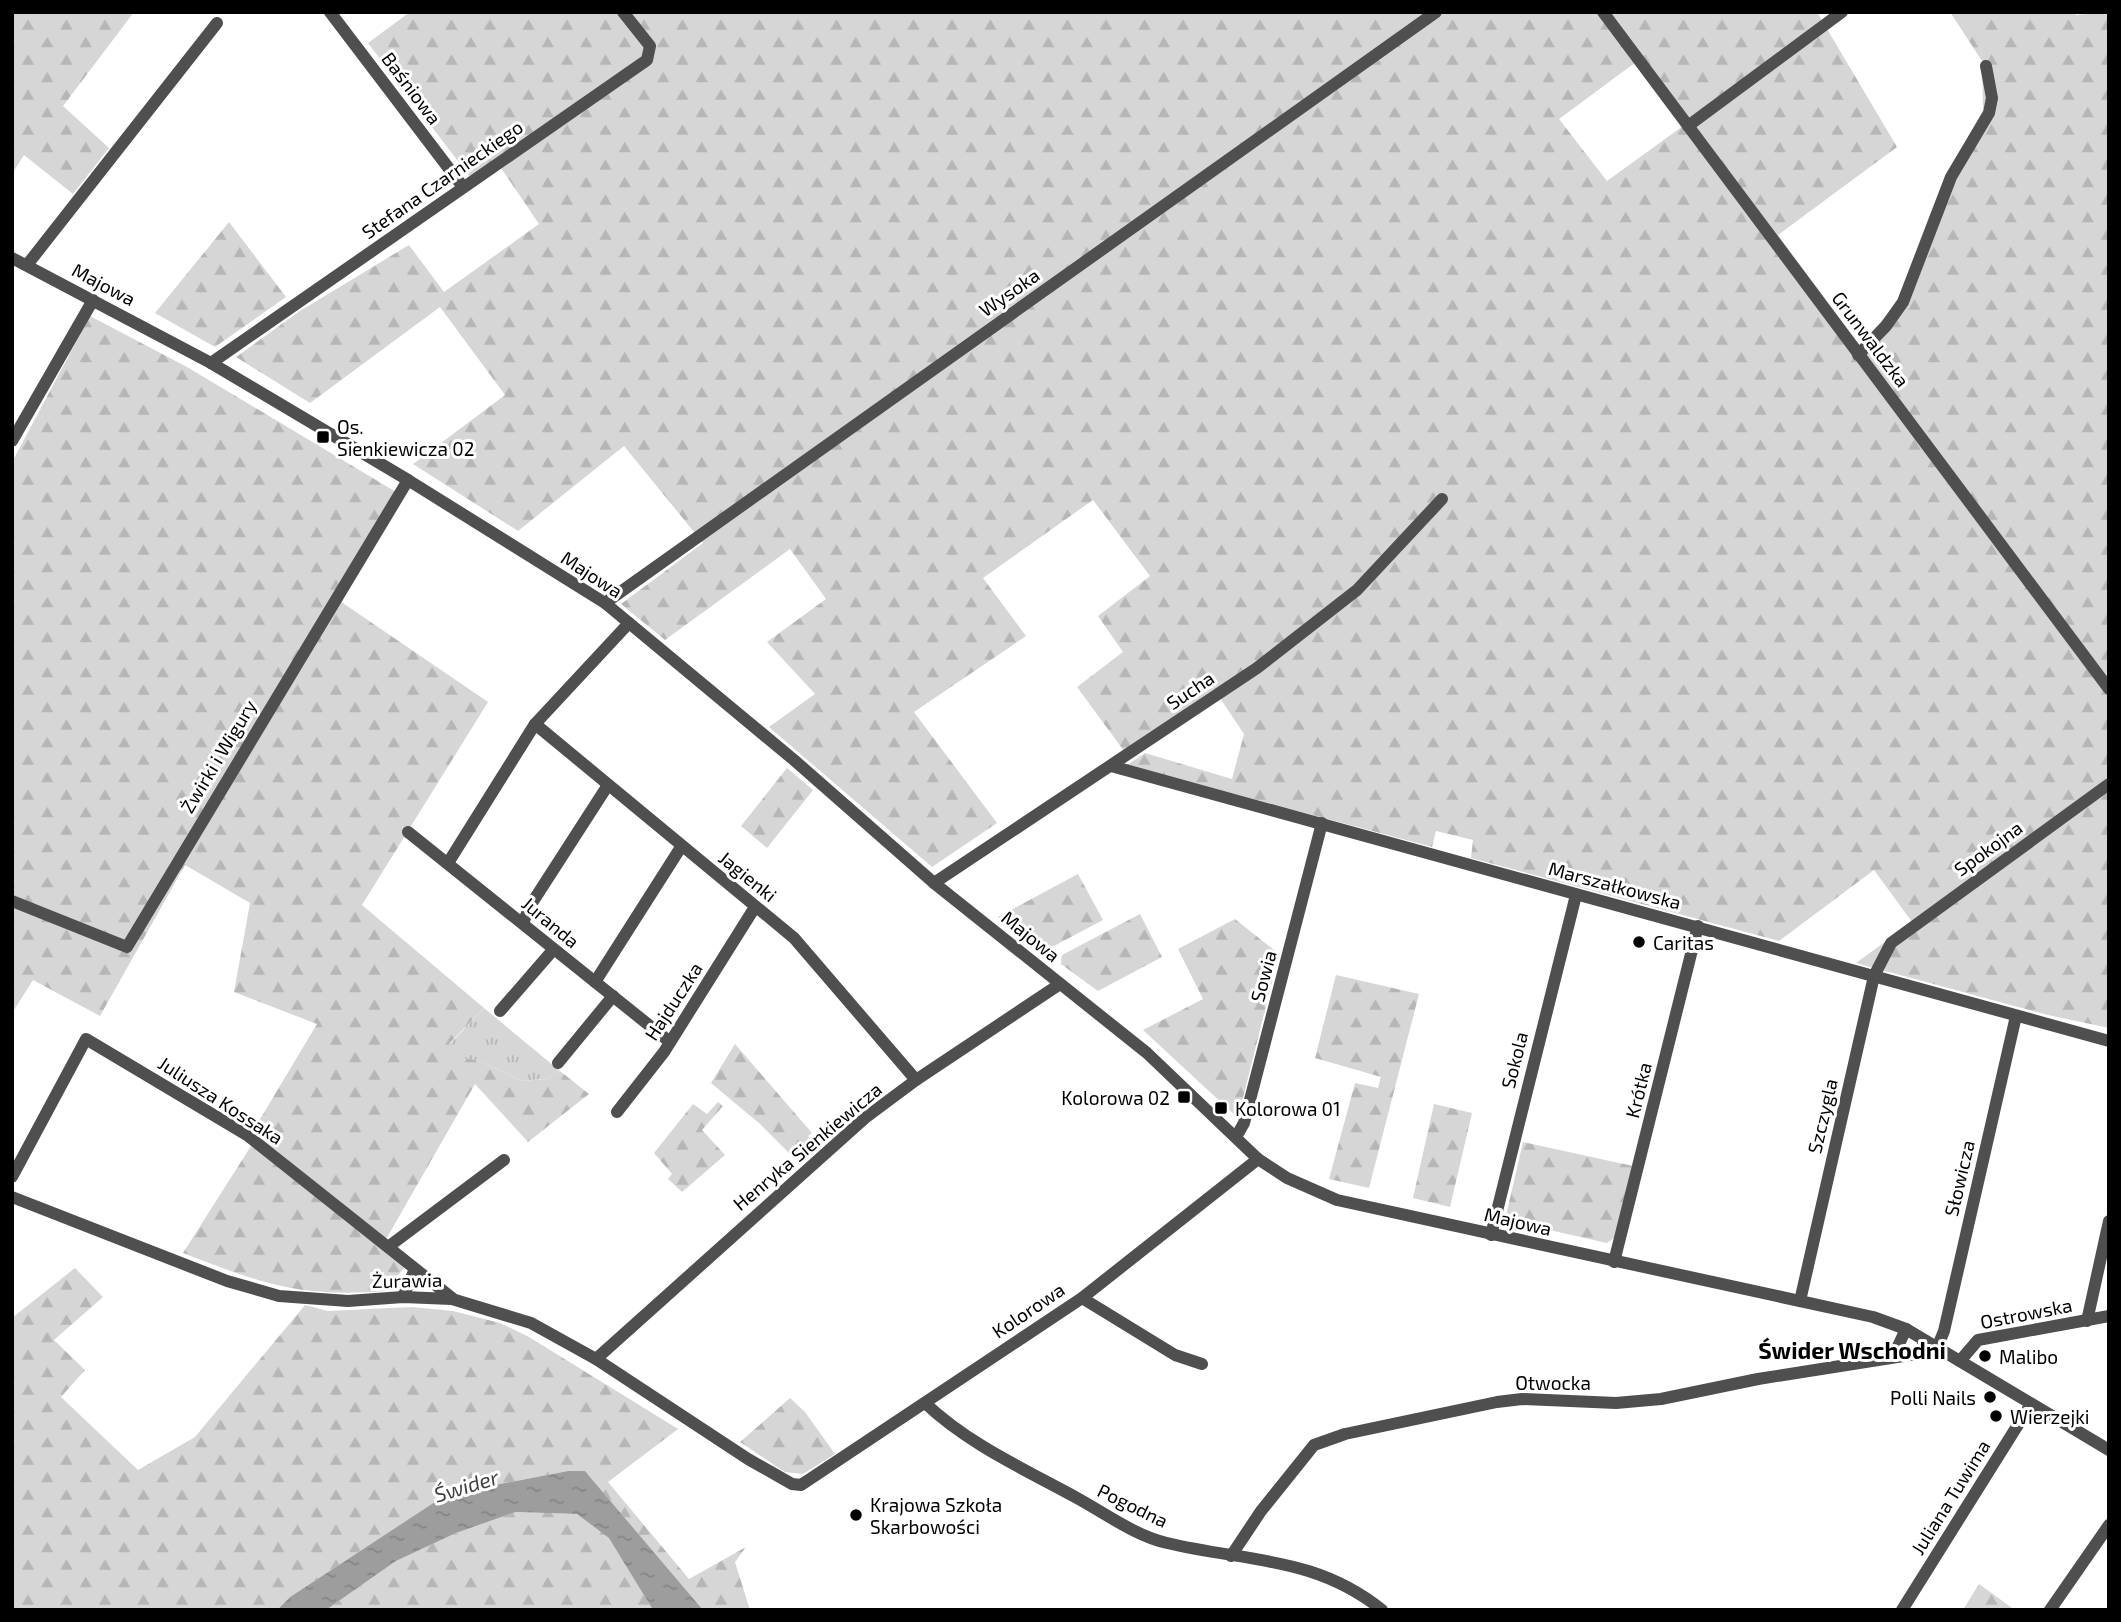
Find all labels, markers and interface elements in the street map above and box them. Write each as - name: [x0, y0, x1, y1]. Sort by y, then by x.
- street label: Baśniowa: [377, 47, 447, 129]
- street label: Stefana Czarnieckiego: [357, 115, 527, 243]
- street label: Majowa: [68, 258, 140, 310]
- street label: Wysoka: [974, 263, 1044, 321]
- street label: Grunwaldzka: [1828, 287, 1914, 391]
- place label: Os. Sienkiewicza 02: [337, 415, 474, 460]
- marker: Os. Sienkiewicza 02: [315, 429, 331, 445]
- street label: Majowa: [557, 546, 627, 602]
- street label: Sucha: [1162, 666, 1218, 714]
- street label: Żwirki i Wigury: [175, 695, 261, 817]
- street label: Spokojna: [1949, 816, 2027, 880]
- street label: Jagienki: [714, 846, 782, 906]
- street label: Marszałkowska: [1546, 856, 1684, 914]
- street label: Juranda: [518, 891, 584, 953]
- street label: Majowa: [997, 905, 1065, 967]
- place label: Caritas: [1653, 931, 1714, 954]
- marker: Caritas: [1631, 934, 1647, 950]
- street label: Sowia: [1245, 948, 1281, 1004]
- street label: Hajduczka: [639, 958, 707, 1044]
- street label: Sokola: [1496, 1029, 1532, 1091]
- street label: Juliusza Kossaka: [154, 1051, 288, 1149]
- street label: Krótka: [1620, 1060, 1656, 1120]
- street label: Szczygla: [1802, 1076, 1842, 1156]
- street label: Henryka Sienkiewicza: [728, 1077, 886, 1215]
- place label: Kolorowa 02: [1061, 1086, 1170, 1109]
- marker: Kolorowa 02: [1176, 1089, 1192, 1105]
- place label: Kolorowa 01: [1235, 1097, 1341, 1120]
- marker: Kolorowa 01: [1213, 1100, 1229, 1116]
- street label: Słowicza: [1939, 1138, 1979, 1218]
- street label: Majowa: [1482, 1202, 1554, 1240]
- street label: Żurawia: [372, 1268, 442, 1292]
- street label: Kolorowa: [987, 1277, 1069, 1343]
- street label: Ostrowska: [1978, 1293, 2074, 1333]
- district label: Świder Wschodni: [1758, 1336, 1946, 1364]
- place label: Malibo: [1999, 1345, 2058, 1368]
- marker: Malibo: [1977, 1348, 1993, 1364]
- street label: Otwocka: [1515, 1371, 1591, 1394]
- place label: Polli Nails: [1890, 1386, 1976, 1409]
- marker: Polli Nails: [1982, 1389, 1998, 1405]
- place label: Wierzejki: [2010, 1405, 2090, 1428]
- marker: Wierzejki: [1988, 1408, 2004, 1424]
- street label: Juliana Tuwima: [1906, 1435, 1994, 1559]
- water label: Świder: [431, 1463, 502, 1507]
- street label: Pogodna: [1094, 1478, 1172, 1532]
- place label: Krajowa Szkoła Skarbowości: [870, 1493, 1002, 1538]
- marker: Krajowa Szkoła Skarbowości: [848, 1507, 864, 1523]

